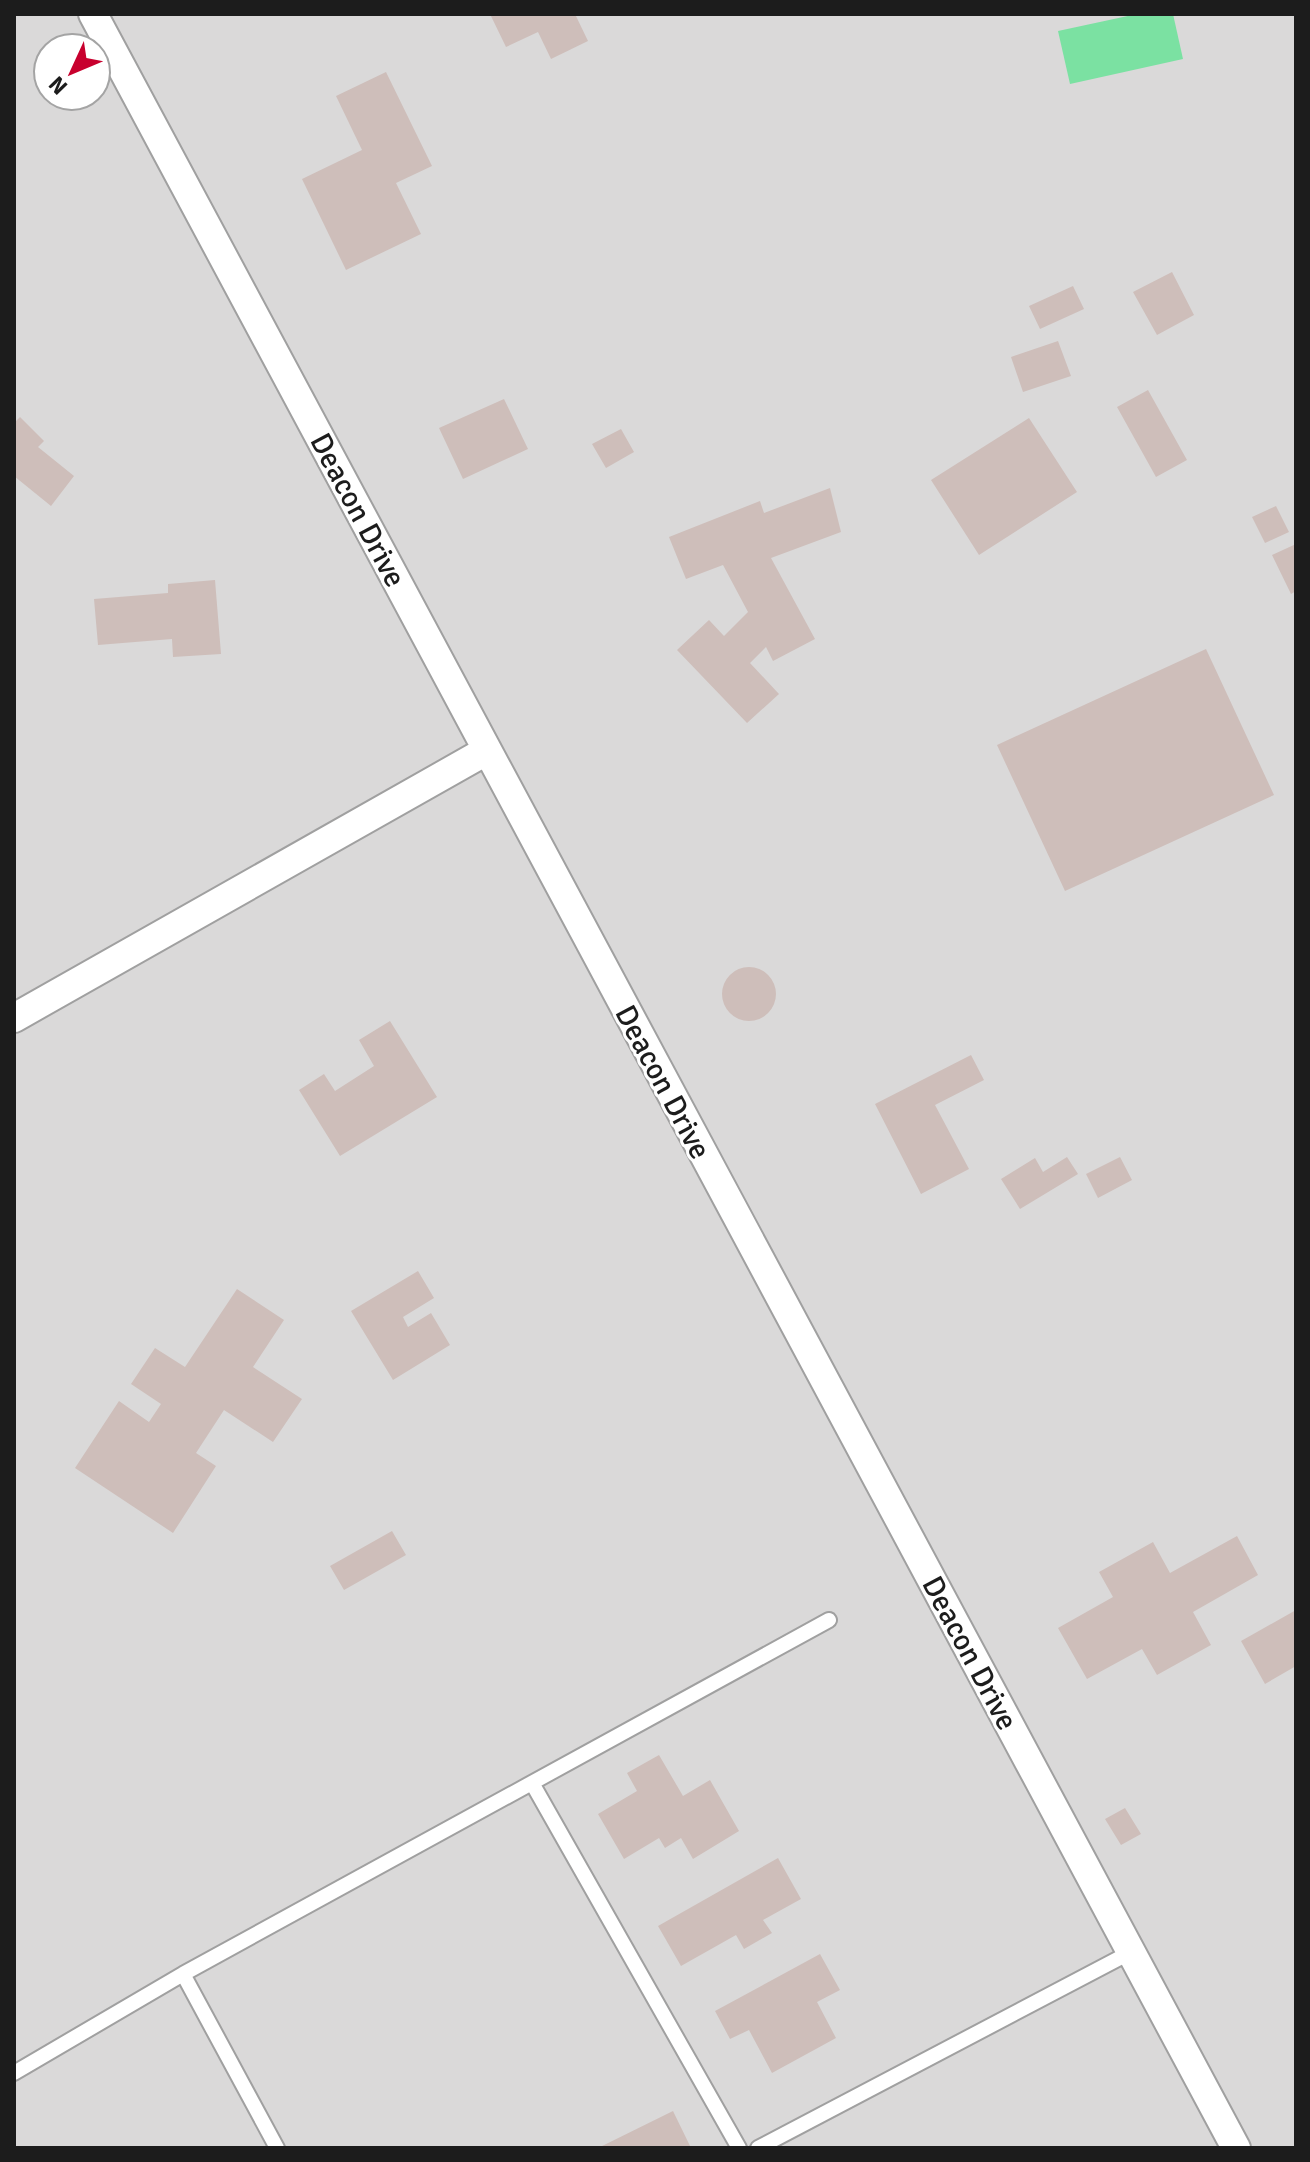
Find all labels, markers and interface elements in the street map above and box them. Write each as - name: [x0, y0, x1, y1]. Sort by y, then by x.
- north arrow: [32, 32, 112, 112]
- text: N: [43, 71, 73, 100]
- street label: Deacon Drive: [302, 427, 414, 594]
- street label: Deacon Drive: [607, 999, 719, 1166]
- street label: Deacon Drive: [914, 1570, 1026, 1737]

